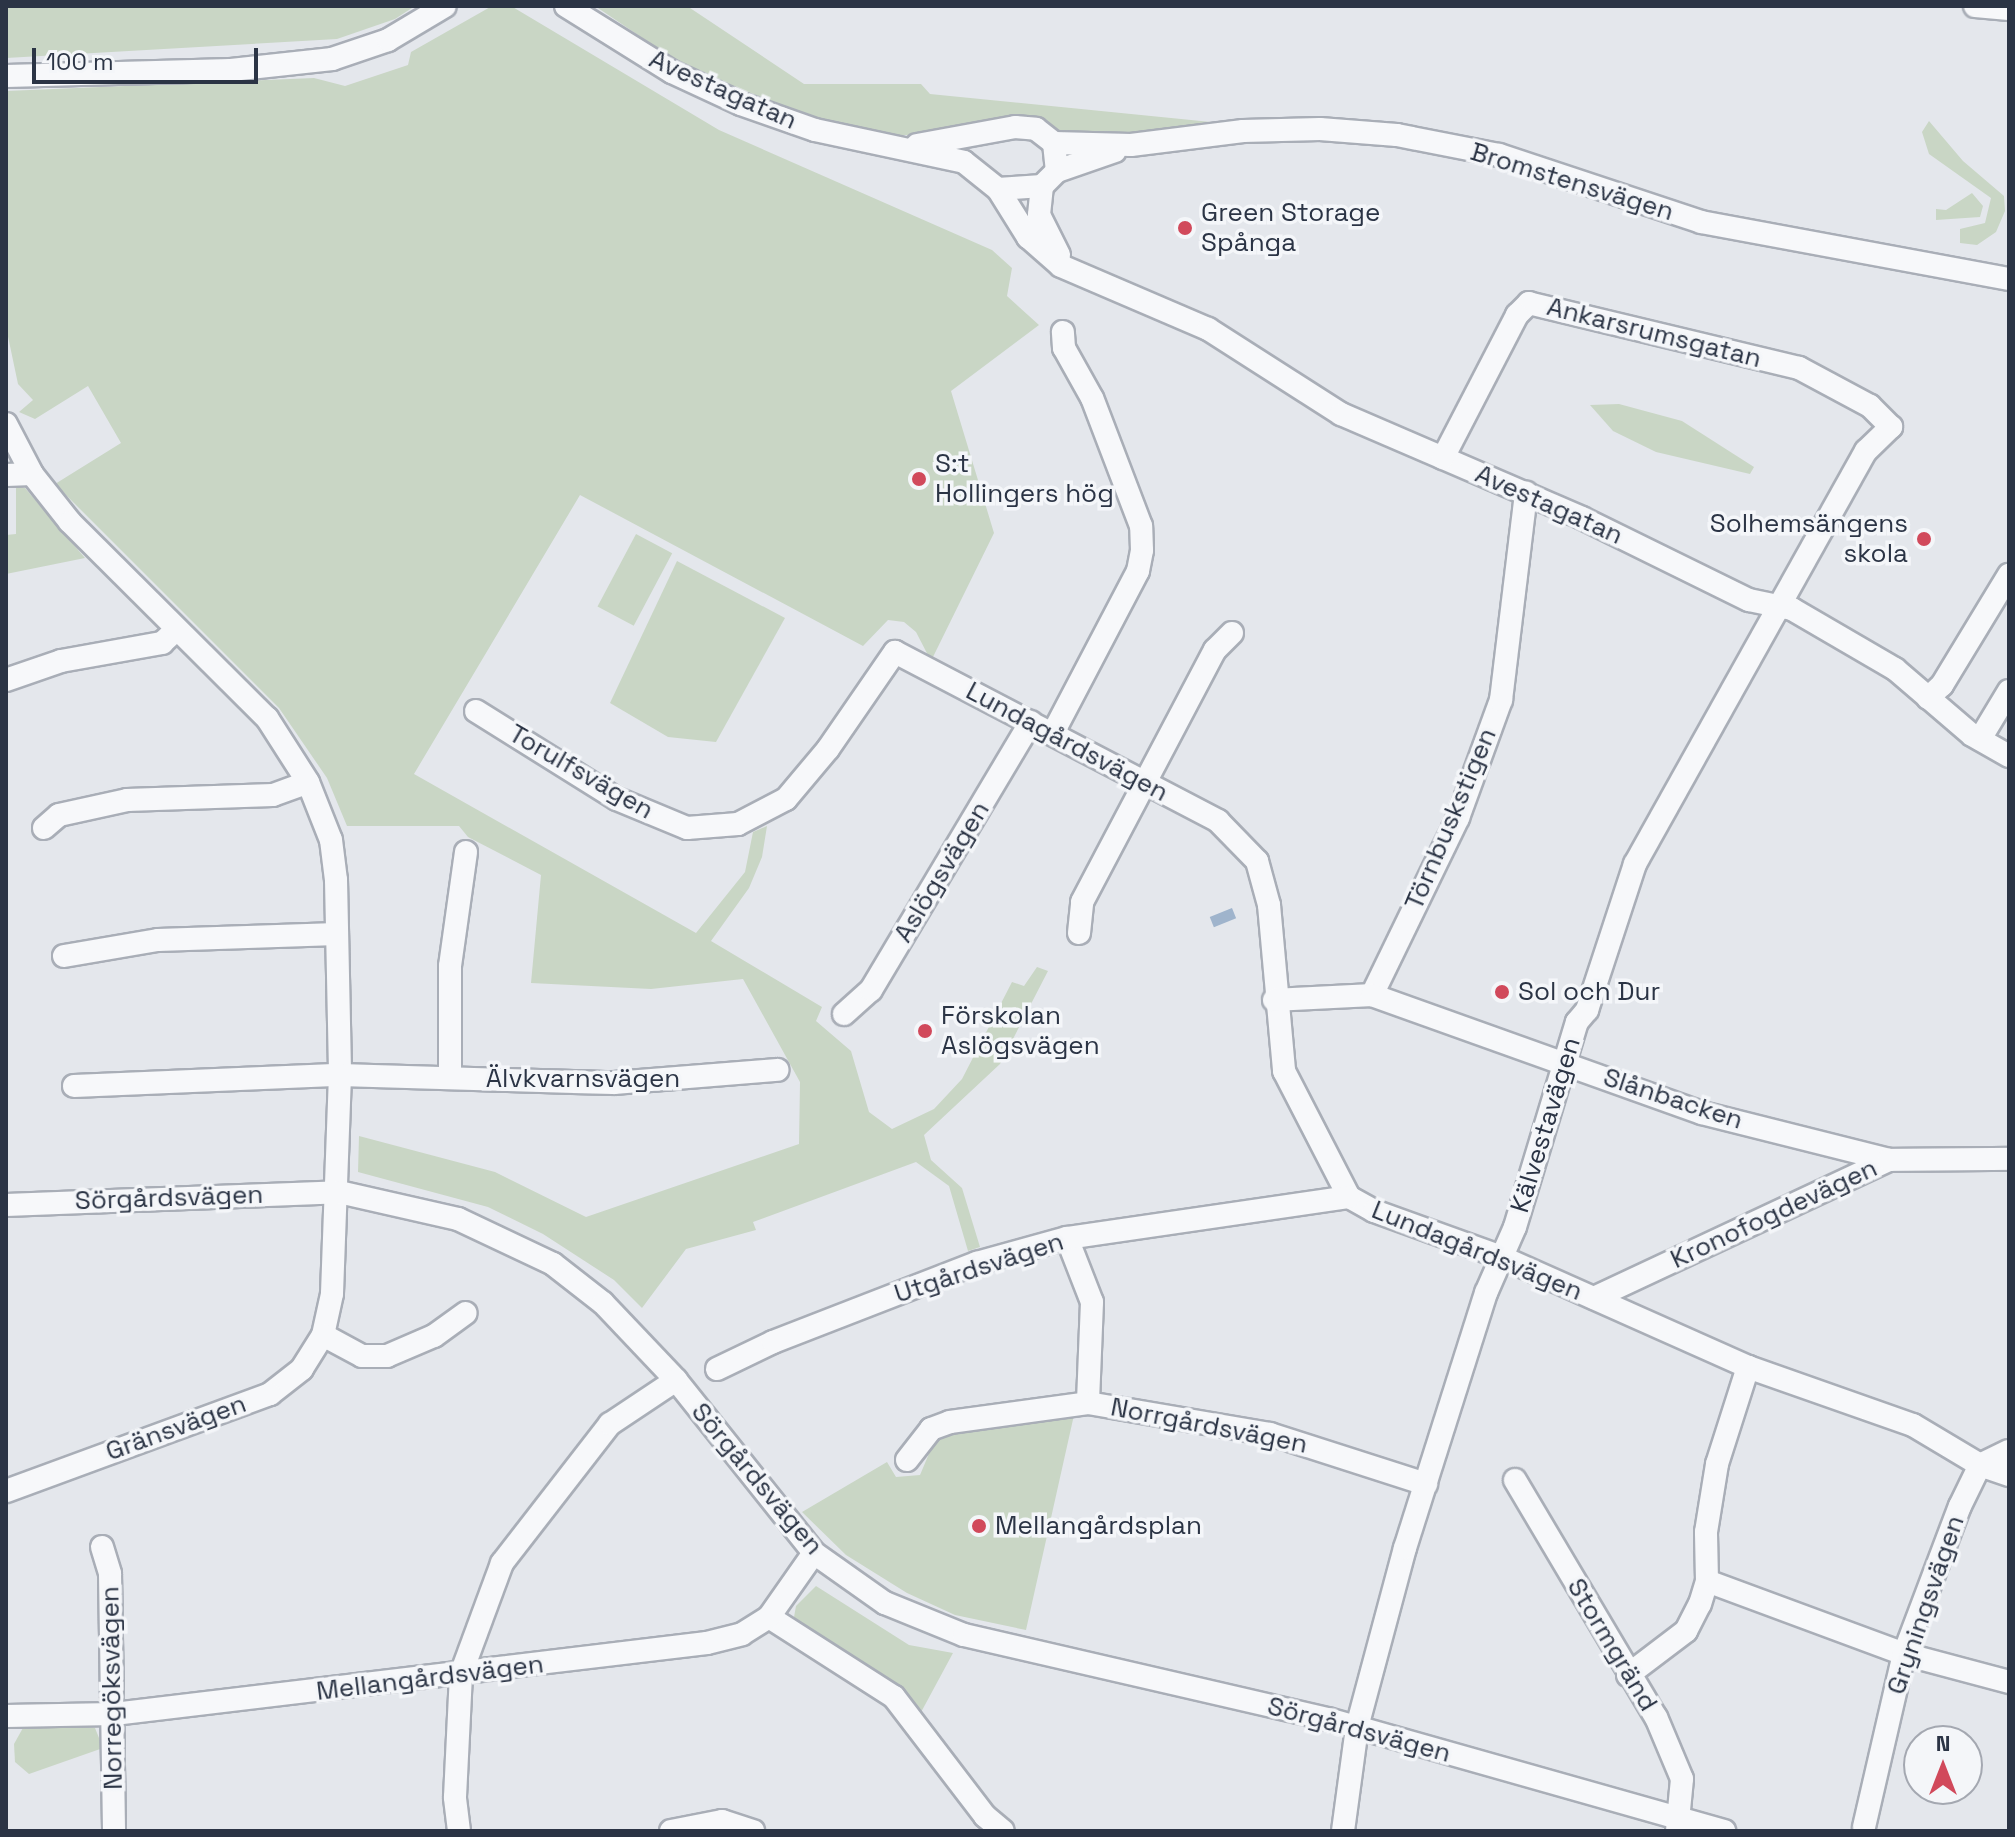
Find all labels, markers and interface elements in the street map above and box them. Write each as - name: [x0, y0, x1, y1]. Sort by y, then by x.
- scale bar: [36, 32, 262, 82]
- street label: Avestagatan: [644, 44, 802, 136]
- text: 100 m: [46, 46, 114, 77]
- street label: Bromstensvägen: [1467, 136, 1677, 228]
- place label: Green Storage Spånga: [1201, 197, 1380, 258]
- marker: Green Storage Spånga: [1176, 219, 1194, 237]
- street label: Ankarsrumsgatan: [1544, 291, 1764, 375]
- place label: S:t Hollingers hög: [935, 448, 1114, 510]
- street label: Avestagatan: [1470, 459, 1628, 551]
- marker: S:t Hollingers hög: [910, 470, 928, 488]
- place label: Solhemsängens skola: [1710, 508, 1908, 570]
- marker: Solhemsängens skola: [1915, 530, 1933, 548]
- street label: Lundagårdsvägen: [961, 676, 1173, 808]
- street label: Torulfsvägen: [503, 718, 659, 826]
- street label: Törnbuskstigen: [1399, 723, 1503, 915]
- street label: Aslögsvägen: [888, 796, 996, 948]
- place label: Sol och Dur: [1518, 976, 1660, 1008]
- marker: Sol och Dur: [1493, 983, 1511, 1001]
- place label: Förskolan Aslögsvägen: [941, 1000, 1100, 1062]
- marker: Förskolan Aslögsvägen: [916, 1022, 934, 1040]
- street label: Kälvestavägen: [1504, 1033, 1588, 1217]
- street label: Slånbacken: [1599, 1062, 1747, 1136]
- street label: Älvkvarnsvägen: [486, 1063, 680, 1095]
- street label: Kronofogdevägen: [1666, 1152, 1882, 1276]
- street label: Sörgårdsvägen: [74, 1179, 264, 1217]
- street label: Lundagårdsvägen: [1367, 1194, 1587, 1308]
- street label: Utgårdsvägen: [890, 1226, 1068, 1310]
- street label: Gränsvägen: [102, 1388, 250, 1468]
- street label: Norrgårdsvägen: [1108, 1392, 1310, 1460]
- street label: Sörgårdsvägen: [684, 1397, 830, 1561]
- place label: Mellangårdsplan: [995, 1510, 1202, 1542]
- street label: Gryningsvägen: [1881, 1511, 1971, 1699]
- marker: Mellangårdsplan: [970, 1517, 988, 1535]
- street label: Stormgränd: [1560, 1573, 1664, 1717]
- street label: Norregöksvägen: [95, 1586, 129, 1790]
- street label: Mellangårdsvägen: [315, 1649, 545, 1707]
- street label: Sörgårdsvägen: [1264, 1691, 1454, 1769]
- north arrow: [1903, 1725, 1983, 1805]
- text: N: [1936, 1729, 1950, 1757]

